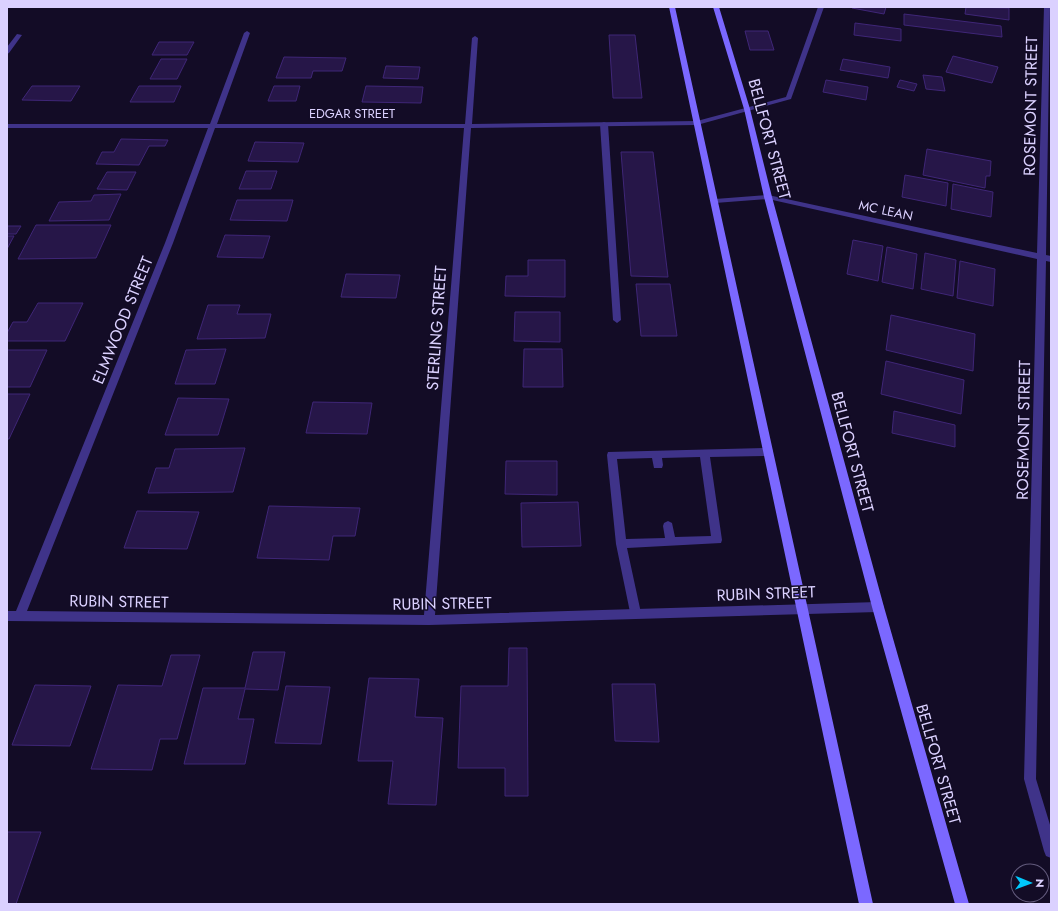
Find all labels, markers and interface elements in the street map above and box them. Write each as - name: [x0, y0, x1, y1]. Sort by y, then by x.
- street label: ROSEMONT STREET: [1018, 35, 1043, 176]
- street label: BELLFORT STREET: [742, 76, 797, 203]
- street label: EDGAR STREET: [309, 104, 395, 123]
- street label: MC LEAN: [857, 195, 915, 225]
- street label: ELMWOOD STREET: [86, 252, 159, 387]
- street label: STERLING STREET: [421, 264, 452, 391]
- street label: ROSEMONT STREET: [1011, 359, 1036, 500]
- street label: BELLFORT STREET: [825, 389, 880, 516]
- street label: RUBIN STREET: [716, 580, 817, 607]
- street label: RUBIN STREET: [69, 589, 169, 614]
- street label: RUBIN STREET: [392, 591, 492, 616]
- street label: BELLFORT STREET: [910, 701, 967, 828]
- north arrow: [1010, 863, 1050, 903]
- text: N: [1032, 879, 1048, 888]

